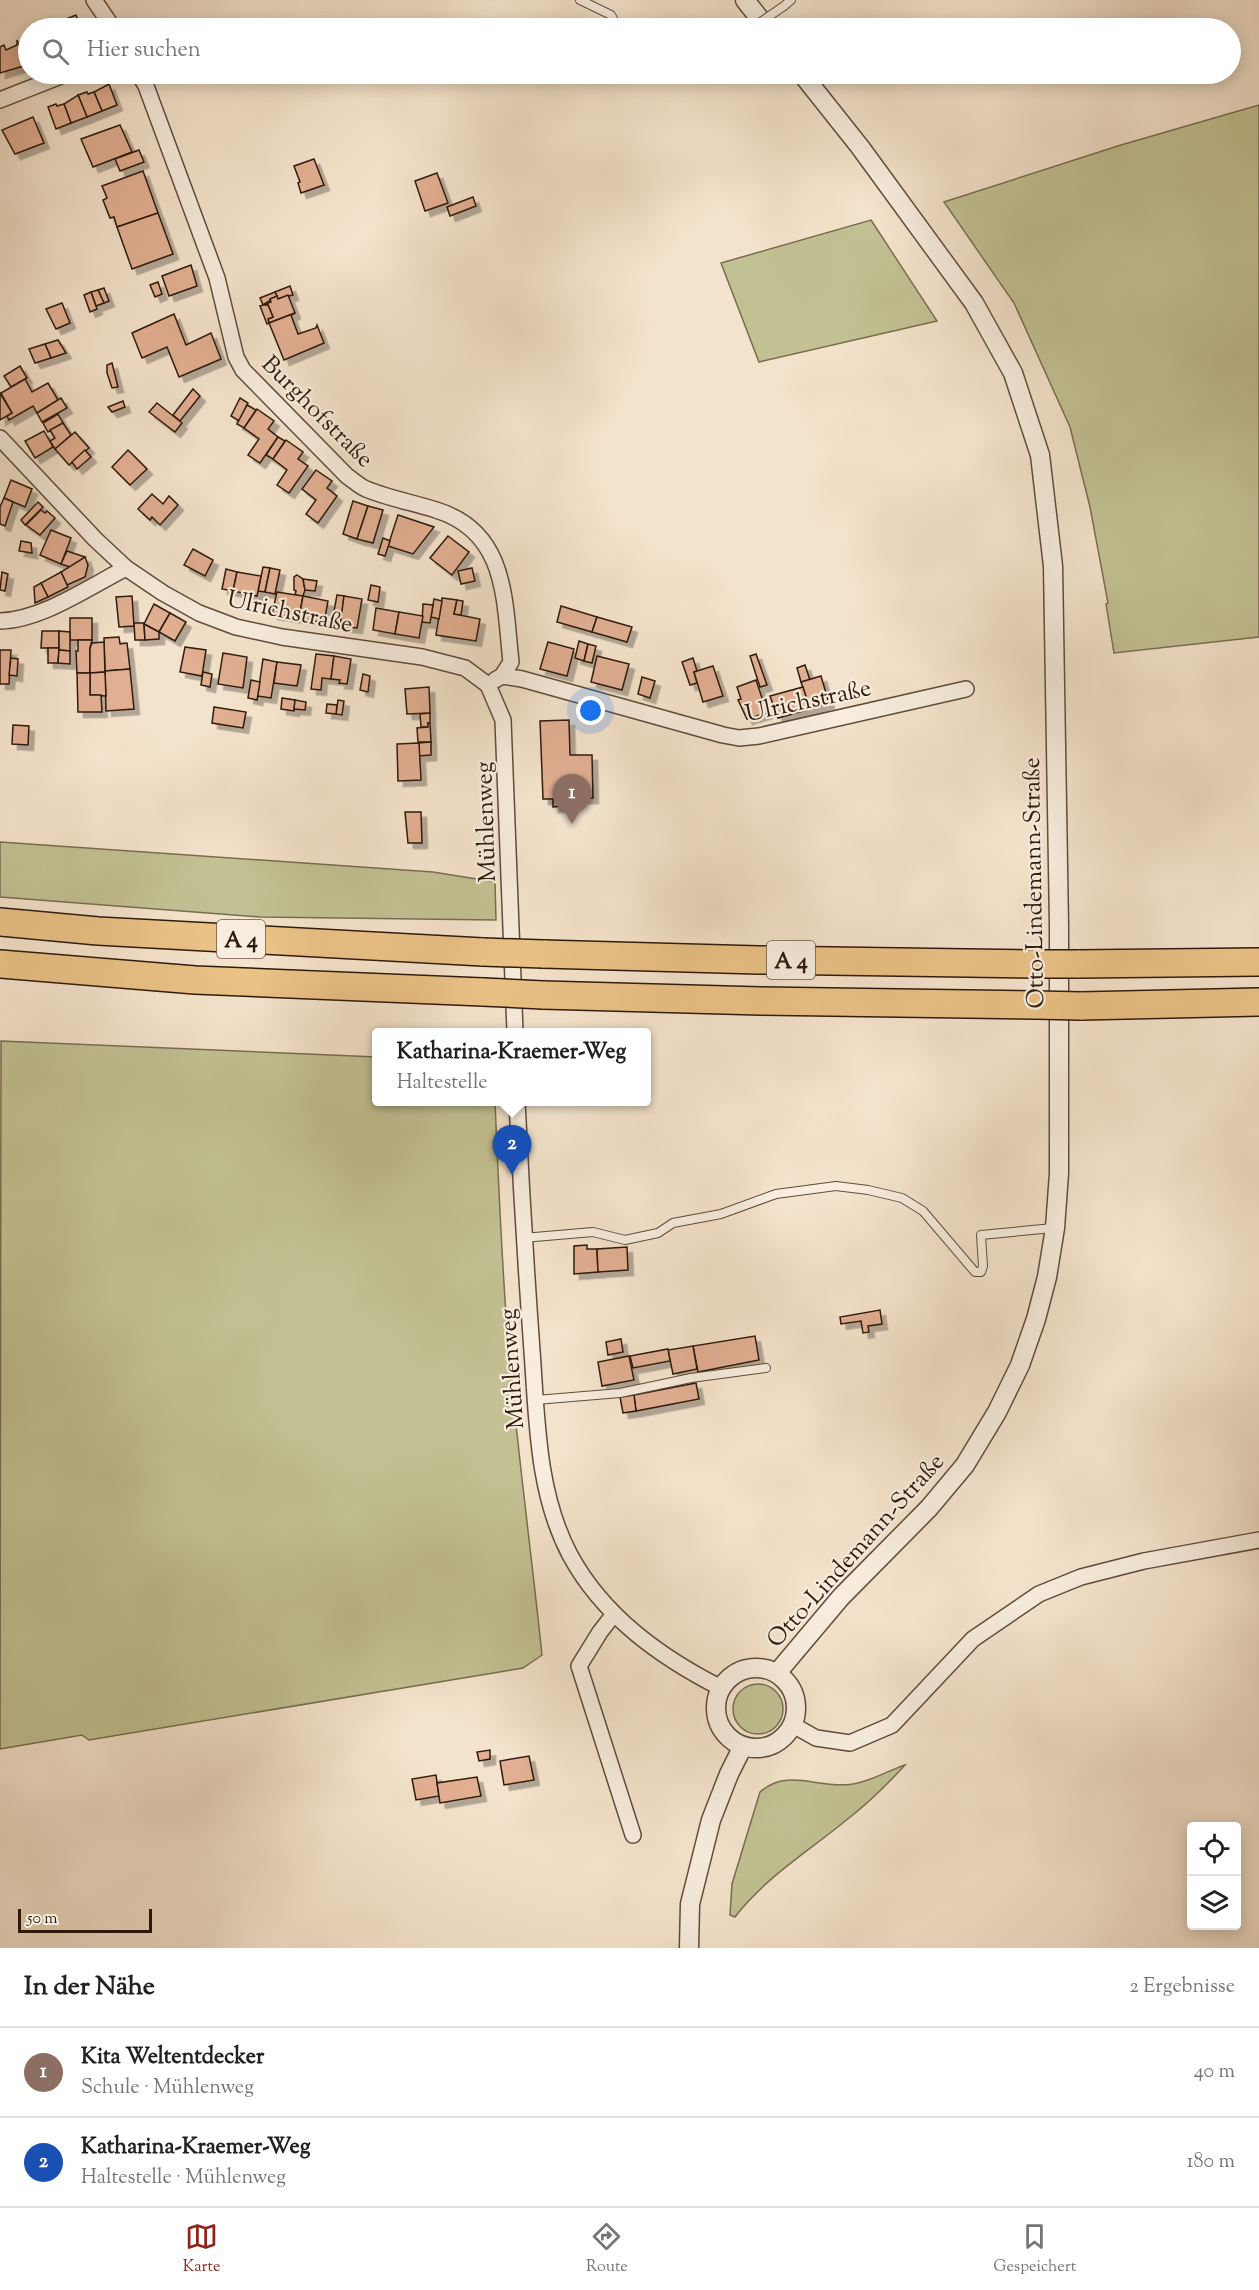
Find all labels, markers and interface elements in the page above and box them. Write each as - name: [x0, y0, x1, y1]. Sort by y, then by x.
- search box: [18, 18, 1241, 84]
- icon: search: [39, 35, 72, 68]
- text: Hier suchen: [87, 35, 201, 67]
- street label: Burghofstraße: [253, 349, 380, 476]
- street label: Ulrichstraße: [223, 583, 356, 643]
- street label: Ulrichstraße: [742, 672, 875, 732]
- your location: [576, 696, 605, 725]
- street label: Otto-Lindemann-Straße: [1016, 757, 1054, 1009]
- street label: Mühlenweg: [468, 761, 506, 883]
- pin: 1: [552, 774, 592, 824]
- road number: A 4: [217, 920, 265, 958]
- road number: A 4: [767, 941, 815, 979]
- popup: [372, 1028, 651, 1106]
- text: Katharina-Kraemer-Weg: [397, 1037, 626, 1069]
- text: Haltestelle: [397, 1069, 488, 1098]
- pin: 2: [492, 1126, 532, 1175]
- street label: Mühlenweg: [492, 1307, 534, 1430]
- street label: Otto-Lindemann-Straße: [760, 1447, 953, 1656]
- map controls: [1187, 1822, 1241, 1930]
- button: locate: [1187, 1822, 1241, 1876]
- button: layers: [1187, 1876, 1241, 1930]
- scale bar: [18, 1906, 152, 1934]
- text: 50 m: [27, 1908, 58, 1931]
- text: In der Nähe: [24, 1969, 155, 2006]
- text: 2 Ergebnisse: [1130, 1973, 1235, 2002]
- text: Kita Weltentdecker: [81, 2042, 264, 2074]
- text: 1: [40, 2058, 47, 2087]
- text: 40 m: [1194, 2058, 1235, 2087]
- text: Schule · Mühlenweg: [81, 2074, 254, 2103]
- text: Katharina-Kraemer-Weg: [81, 2132, 310, 2164]
- text: 2: [39, 2148, 48, 2177]
- text: 180 m: [1187, 2148, 1235, 2177]
- text: Haltestelle · Mühlenweg: [81, 2164, 286, 2193]
- tab: Karte: [183, 2220, 220, 2279]
- tab: Route: [586, 2220, 628, 2279]
- tab: Gespeichert: [993, 2220, 1076, 2279]

